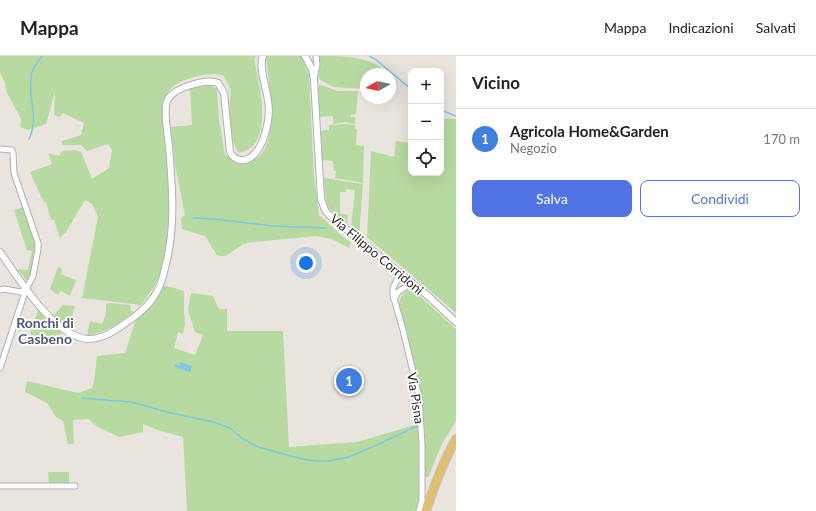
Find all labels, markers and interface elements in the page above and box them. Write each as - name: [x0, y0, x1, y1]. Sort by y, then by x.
- text: Mappa: [20, 16, 79, 39]
- text: Mappa: [604, 19, 646, 36]
- text: Indicazioni: [668, 19, 734, 36]
- text: Salvati: [756, 19, 796, 36]
- north arrow: [360, 68, 396, 104]
- map controls: [408, 68, 444, 176]
- button: +: [408, 68, 444, 104]
- text: Vicino: [472, 72, 520, 93]
- button: −: [408, 104, 444, 140]
- text: Agricola Home&Garden: [510, 122, 669, 140]
- text: 1: [481, 131, 489, 147]
- text: 170 m: [763, 131, 800, 147]
- button: locate: [408, 140, 444, 176]
- text: Negozio: [510, 140, 557, 156]
- button: Salva: [472, 180, 632, 217]
- button: Condividi: [640, 180, 800, 217]
- street label: Via Filippo Corridoni: [327, 210, 427, 298]
- your location: [296, 253, 316, 273]
- district label: Ronchi di Casbeno: [16, 314, 74, 347]
- pin: 1: [336, 366, 362, 396]
- street label: Via Pisna: [404, 371, 428, 425]

